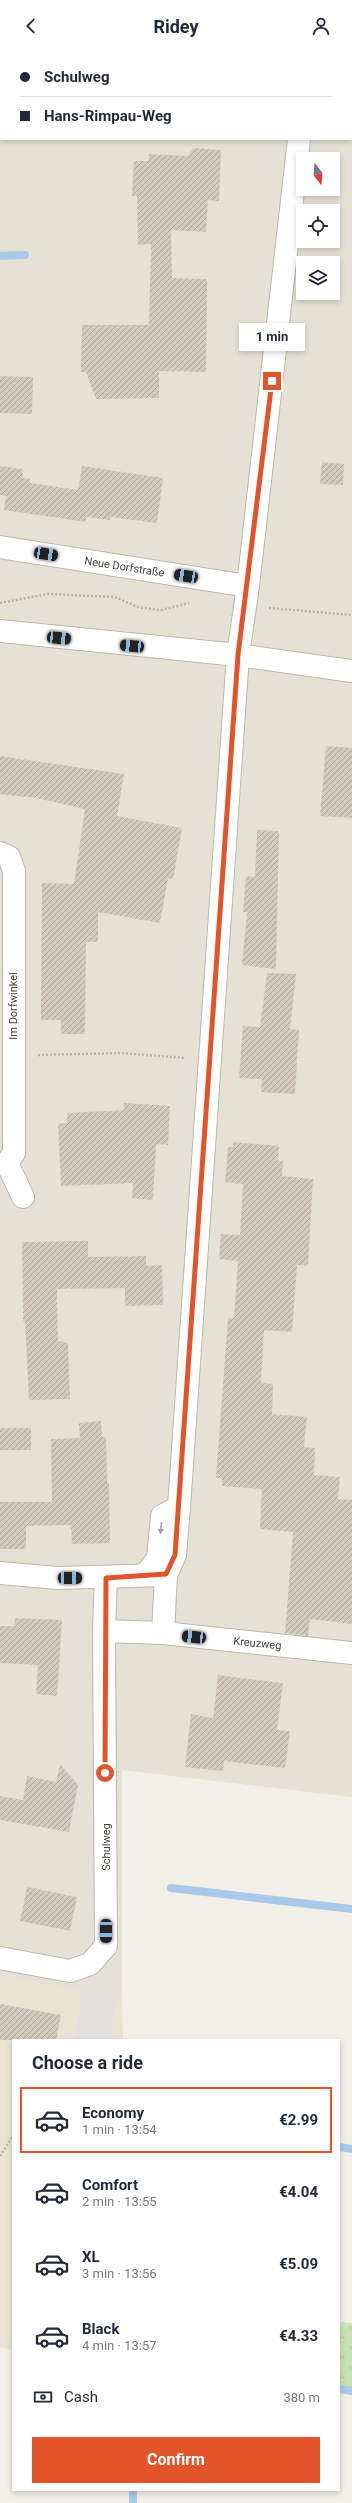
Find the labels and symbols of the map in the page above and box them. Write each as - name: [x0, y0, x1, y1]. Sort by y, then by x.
- north arrow: [296, 152, 340, 196]
- callout: 1 min: [239, 323, 305, 351]
- route end: [263, 372, 281, 390]
- car: [33, 546, 59, 562]
- street label: Neue Dorfstraße: [84, 554, 165, 580]
- car: [173, 568, 199, 584]
- car: [46, 631, 72, 645]
- car: [120, 639, 144, 653]
- street label: Im Dorfwinkel: [7, 972, 20, 1040]
- one-way arrow: [158, 1522, 164, 1534]
- car: [58, 1572, 82, 1584]
- car: [181, 1630, 207, 1644]
- street label: Kreuzweg: [233, 1634, 282, 1652]
- route start: [96, 1764, 114, 1782]
- street label: Schulweg: [100, 1823, 113, 1871]
- car: [100, 1919, 112, 1943]

